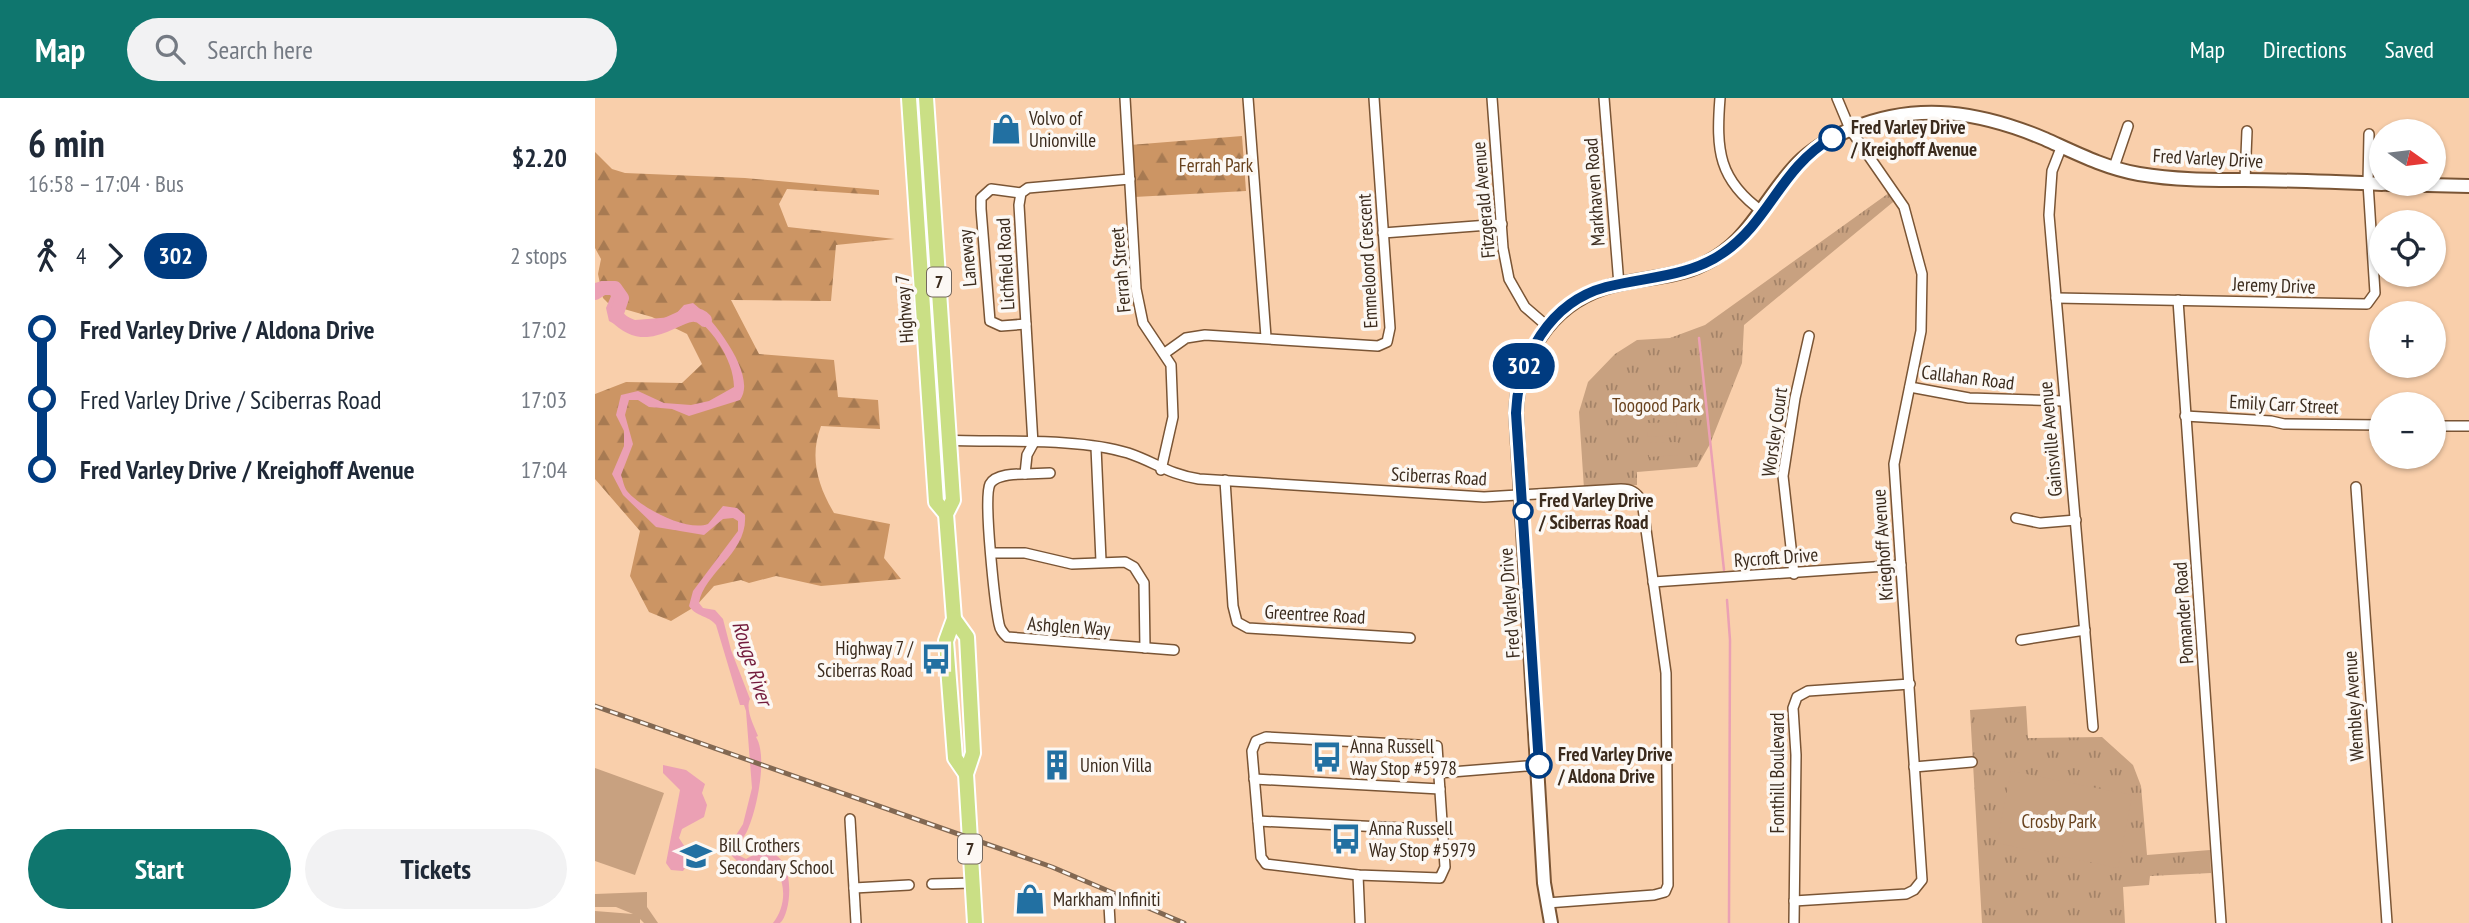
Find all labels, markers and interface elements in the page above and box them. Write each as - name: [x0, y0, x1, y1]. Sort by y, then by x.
- search box: [127, 18, 617, 81]
- text: Map: [35, 28, 85, 71]
- icon: search: [151, 30, 189, 68]
- text: Search here: [207, 33, 313, 66]
- text: Map: [2190, 34, 2225, 65]
- text: Directions: [2263, 34, 2347, 65]
- text: Saved: [2385, 34, 2434, 65]
- place label: Volvo of Unionville: [1028, 106, 1096, 152]
- shop icon: Volvo of Unionville: [989, 112, 1023, 146]
- place label: Fred Varley Drive / Kreighoff Avenue: [1850, 115, 1977, 161]
- text: 6 min: [28, 118, 105, 167]
- north arrow: [2369, 119, 2447, 196]
- map controls: [2369, 119, 2446, 469]
- marker: Fred Varley Drive / Kreighoff Avenue: [1819, 125, 1845, 151]
- street label: Markhaven Road: [1578, 137, 1610, 247]
- text: $2.20: [512, 141, 567, 174]
- street label: Fitzgerald Avenue: [1466, 141, 1500, 259]
- street label: Fred Varley Drive: [2152, 143, 2264, 173]
- park label: Ferrah Park: [1179, 153, 1254, 177]
- text: 16:58 – 17:04 · Bus: [28, 169, 184, 198]
- street label: Emmeloord Crescent: [1351, 192, 1383, 329]
- button: locate: [2369, 210, 2446, 287]
- street label: Lichfield Road: [991, 217, 1019, 311]
- street label: Ferrah Street: [1104, 226, 1136, 314]
- street label: Laneway: [952, 228, 981, 288]
- icon: walk: [28, 237, 66, 275]
- icon: forward: [96, 237, 134, 275]
- text: 302: [158, 240, 193, 271]
- text: 4: [76, 241, 86, 270]
- text: 2 stops: [510, 241, 567, 270]
- road number: 7: [927, 267, 951, 296]
- street label: Jeremy Drive: [2231, 272, 2316, 298]
- street label: Highway 7: [890, 274, 918, 344]
- button: +: [2369, 301, 2446, 378]
- text: Fred Varley Drive / Aldona Drive: [80, 313, 375, 346]
- text: 17:02: [521, 315, 567, 344]
- line badge: 302: [1484, 343, 1564, 389]
- text: 302: [1507, 350, 1541, 381]
- street label: Callahan Road: [1920, 359, 2016, 395]
- street label: Gainsville Avenue: [2033, 380, 2067, 498]
- text: Fred Varley Drive / Sciberras Road: [80, 383, 381, 416]
- text: 17:03: [521, 385, 567, 414]
- street label: Worsley Court: [1756, 385, 1792, 478]
- street label: Emily Carr Street: [2229, 389, 2340, 419]
- button: −: [2369, 392, 2446, 469]
- park label: Toogood Park: [1612, 393, 1701, 417]
- text: Fred Varley Drive / Kreighoff Avenue: [80, 453, 415, 486]
- text: 17:04: [521, 455, 567, 484]
- street label: Sciberras Road: [1390, 462, 1488, 490]
- place label: Fred Varley Drive / Sciberras Road: [1538, 488, 1654, 534]
- street label: Krieghoff Avenue: [1866, 488, 1898, 602]
- marker: Fred Varley Drive / Sciberras Road: [1513, 501, 1533, 521]
- street label: Rycroft Drive: [1733, 542, 1819, 572]
- street label: Fred Varley Drive: [1493, 547, 1525, 659]
- street label: Pomander Road: [2167, 561, 2199, 665]
- street label: Greentree Road: [1264, 599, 1366, 629]
- street label: Ashglen Way: [1027, 611, 1112, 641]
- water label: Rouge River: [726, 617, 780, 711]
- place label: Highway 7 / Sciberras Road: [817, 636, 914, 682]
- bus stop icon: Highway 7 / Sciberras Road: [919, 642, 953, 676]
- street label: Wembley Avenue: [2337, 650, 2369, 762]
- street label: Fonthill Boulevard: [1765, 713, 1789, 833]
- place label: Anna Russell Way Stop #5978: [1350, 734, 1457, 780]
- bus stop icon: Anna Russell Way Stop #5978: [1310, 740, 1344, 774]
- place label: Fred Varley Drive / Aldona Drive: [1557, 742, 1673, 788]
- building icon: Union Villa: [1040, 748, 1074, 782]
- marker: Fred Varley Drive / Aldona Drive: [1526, 752, 1552, 778]
- place label: Union Villa: [1080, 753, 1152, 777]
- park label: Crosby Park: [2021, 809, 2097, 833]
- place label: Anna Russell Way Stop #5979: [1369, 816, 1476, 862]
- bus stop icon: Anna Russell Way Stop #5979: [1329, 822, 1363, 856]
- button: Start: [28, 829, 291, 909]
- button: Tickets: [305, 829, 567, 909]
- place label: Bill Crothers Secondary School: [719, 833, 834, 879]
- road number: 7: [958, 834, 982, 864]
- school or university icon: Bill Crothers Secondary School: [679, 839, 713, 873]
- shop icon: Markham Infiniti: [1013, 882, 1047, 916]
- place label: Markham Infiniti: [1053, 887, 1161, 911]

